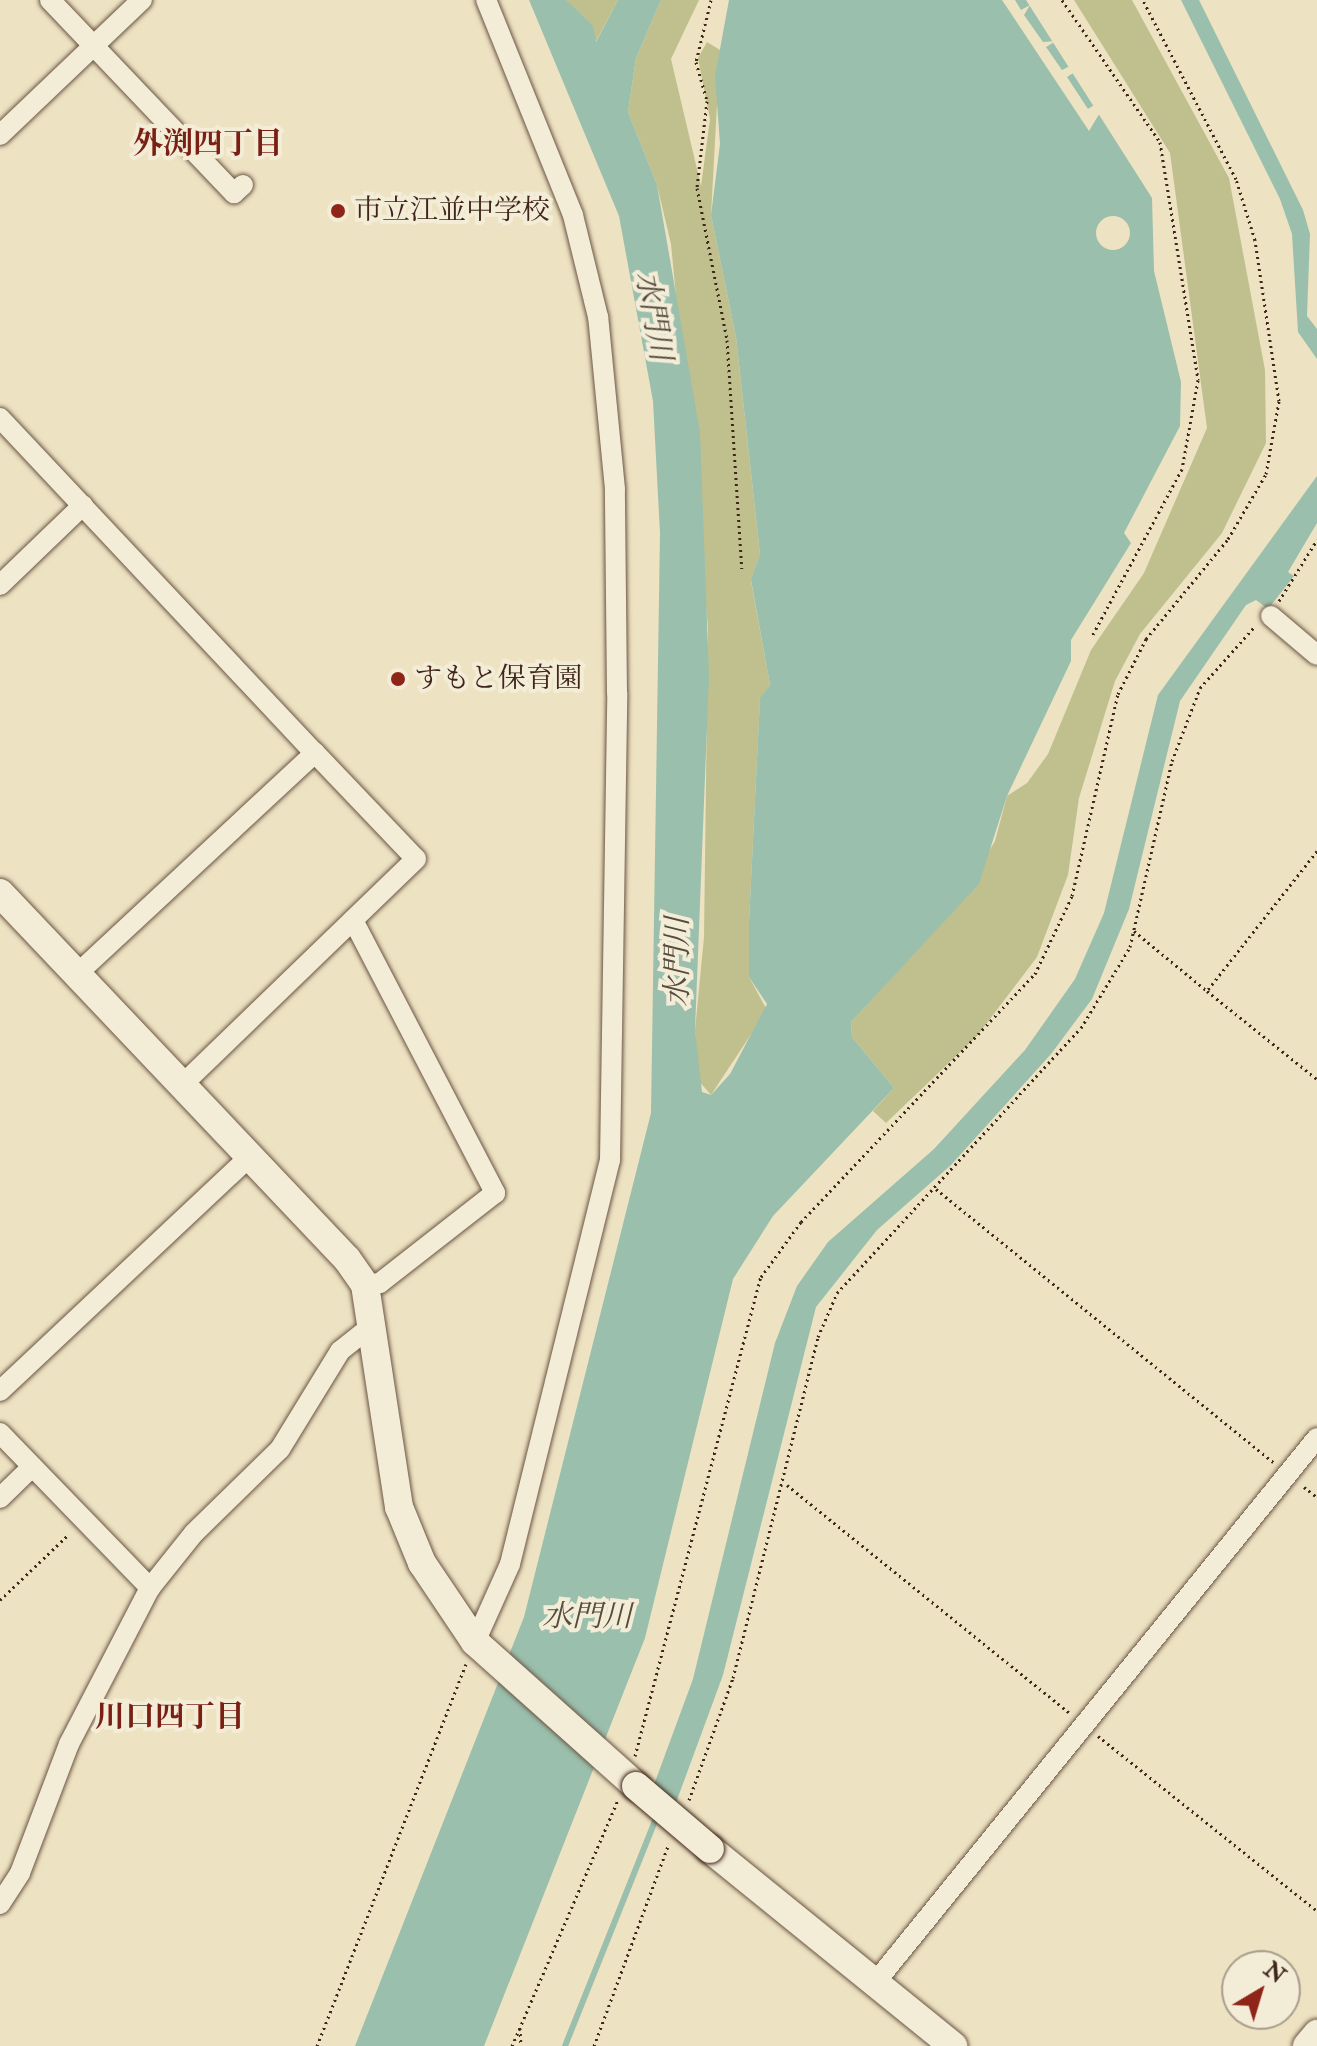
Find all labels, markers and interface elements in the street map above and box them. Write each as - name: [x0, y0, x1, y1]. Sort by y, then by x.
- district label: 外渕四丁目: [133, 126, 283, 162]
- place label: 市立江並中学校: [354, 194, 550, 228]
- marker: 市立江並中学校: [329, 202, 347, 220]
- water label: 水門川: [627, 269, 679, 363]
- place label: すもと保育園: [414, 662, 582, 696]
- marker: すもと保育園: [389, 670, 407, 688]
- water label: 水門川: [660, 917, 696, 1007]
- water label: 水門川: [542, 1599, 632, 1635]
- district label: 川口四丁目: [95, 1699, 245, 1735]
- north arrow: [1221, 1950, 1301, 2030]
- text: N: [1258, 1956, 1291, 1990]

